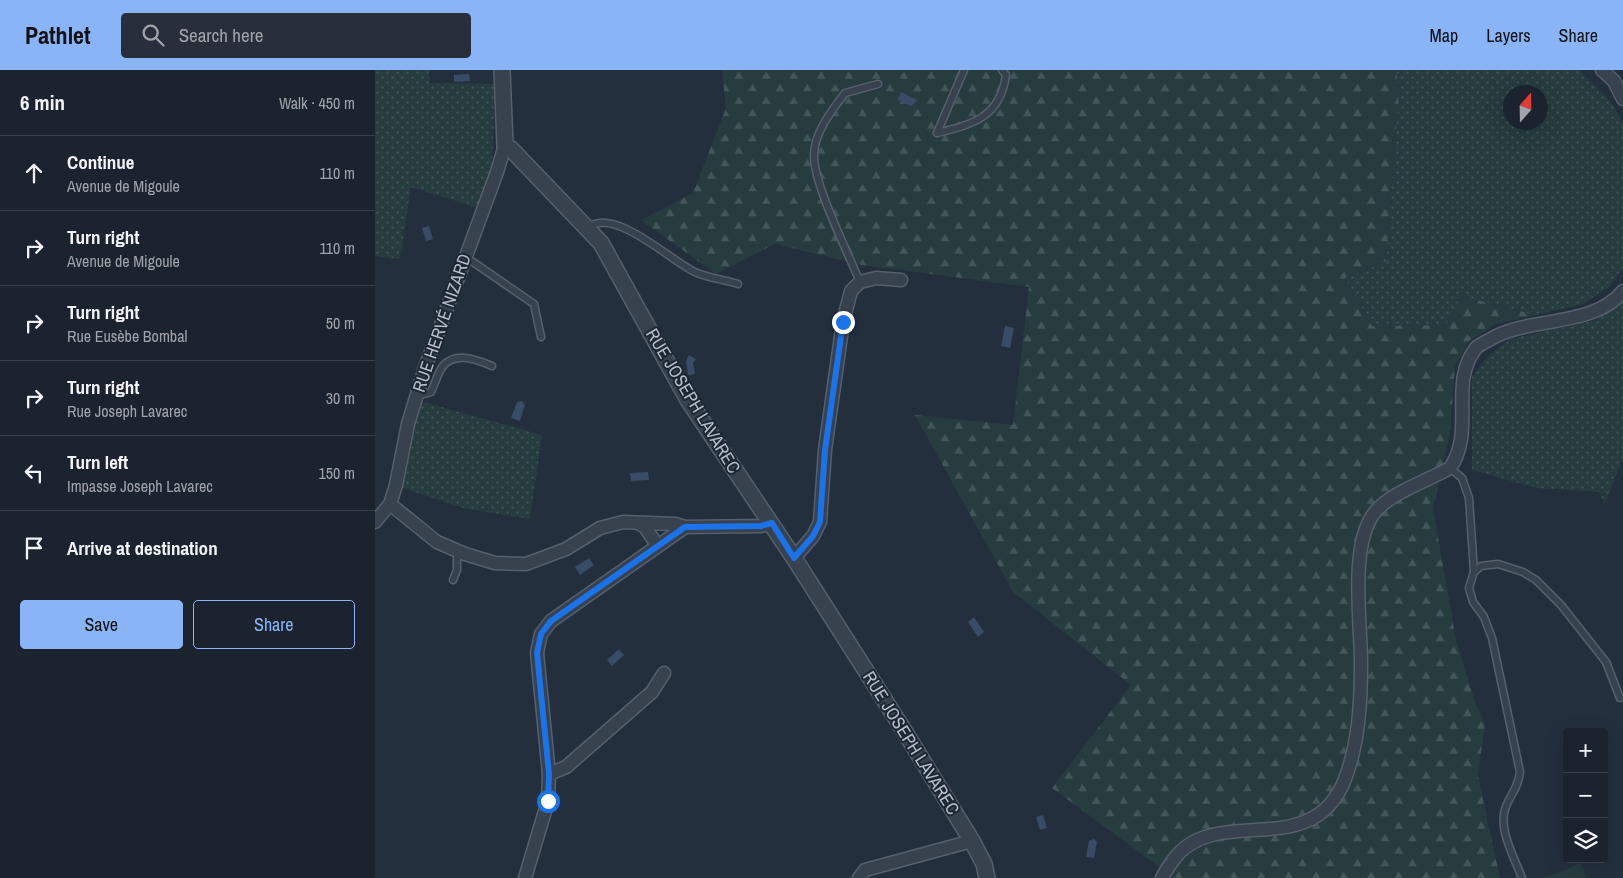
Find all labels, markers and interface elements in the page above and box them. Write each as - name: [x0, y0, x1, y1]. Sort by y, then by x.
- search box: [121, 13, 471, 58]
- text: Pathlet: [25, 19, 91, 51]
- icon: search: [139, 21, 167, 49]
- text: Search here: [179, 22, 264, 48]
- text: Map: [1430, 23, 1458, 48]
- text: Layers: [1486, 23, 1531, 48]
- text: Share: [1559, 23, 1598, 48]
- north arrow: [1503, 85, 1548, 130]
- text: 6 min: [20, 88, 65, 117]
- text: Walk · 450 m: [279, 92, 355, 114]
- text: Continue: [67, 149, 135, 175]
- icon: ahead: [20, 159, 48, 187]
- text: 110 m: [319, 162, 355, 184]
- text: Avenue de Migoule: [67, 175, 180, 197]
- text: Turn right: [67, 224, 139, 250]
- icon: right: [20, 234, 48, 262]
- text: 110 m: [319, 237, 355, 259]
- text: Avenue de Migoule: [67, 250, 180, 272]
- street label: RUE HERVÉ NIZARD: [406, 250, 477, 395]
- text: Turn right: [67, 299, 139, 325]
- icon: right: [20, 309, 48, 337]
- route end: [832, 311, 855, 334]
- text: 50 m: [326, 312, 355, 334]
- street label: RUE JOSEPH LAVAREC: [640, 324, 747, 478]
- text: Rue Eusèbe Bombal: [67, 325, 187, 347]
- text: Turn right: [67, 374, 139, 400]
- icon: right: [20, 384, 48, 412]
- text: 30 m: [326, 387, 355, 409]
- text: Rue Joseph Lavarec: [67, 400, 187, 422]
- text: Turn left: [67, 449, 128, 475]
- icon: left: [20, 459, 48, 487]
- text: 150 m: [319, 462, 355, 484]
- text: Impasse Joseph Lavarec: [67, 475, 213, 497]
- icon: arrive: [20, 534, 48, 562]
- text: Arrive at destination: [67, 535, 218, 561]
- button: Save: [20, 600, 183, 649]
- button: Share: [193, 600, 355, 649]
- street label: RUE JOSEPH LAVAREC: [857, 666, 966, 819]
- map controls: [1563, 728, 1608, 863]
- button: +: [1563, 728, 1608, 773]
- button: −: [1563, 773, 1608, 818]
- route start: [537, 790, 560, 813]
- button: layers: [1563, 818, 1608, 863]

